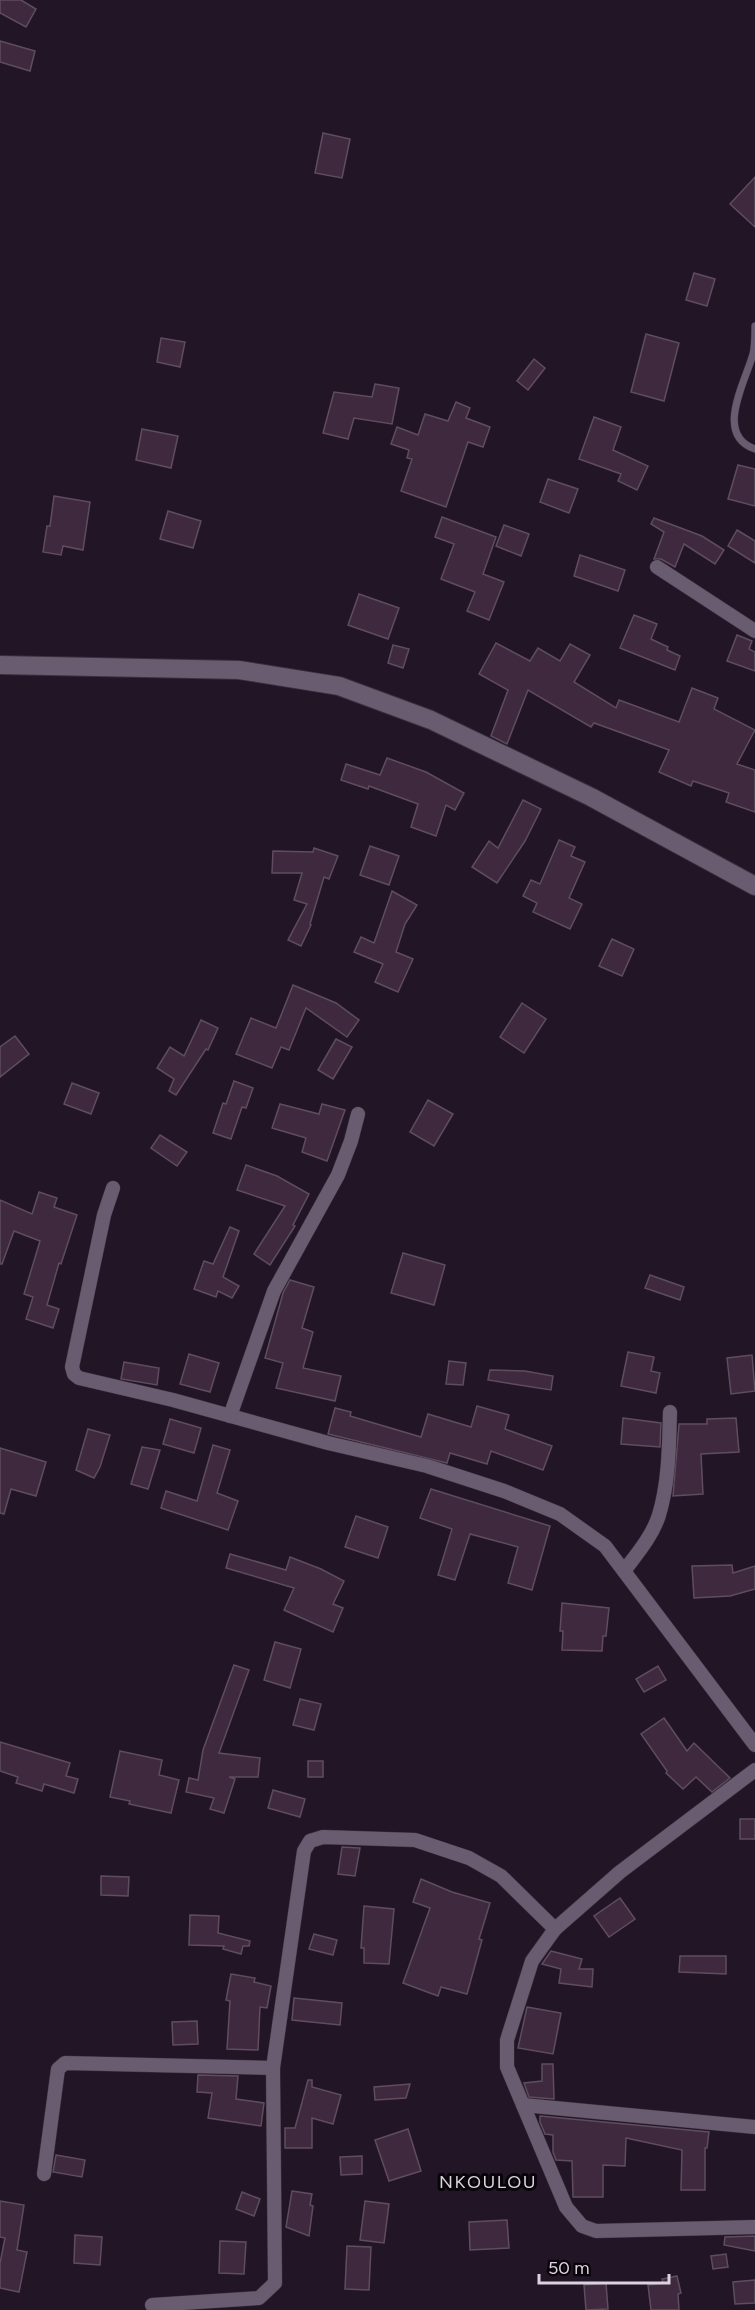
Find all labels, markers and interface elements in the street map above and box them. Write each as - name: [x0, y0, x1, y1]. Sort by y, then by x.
- district label: NKOULOU: [439, 2171, 537, 2193]
- scale bar: [539, 2247, 670, 2285]
- text: 50 m: [548, 2257, 590, 2279]

